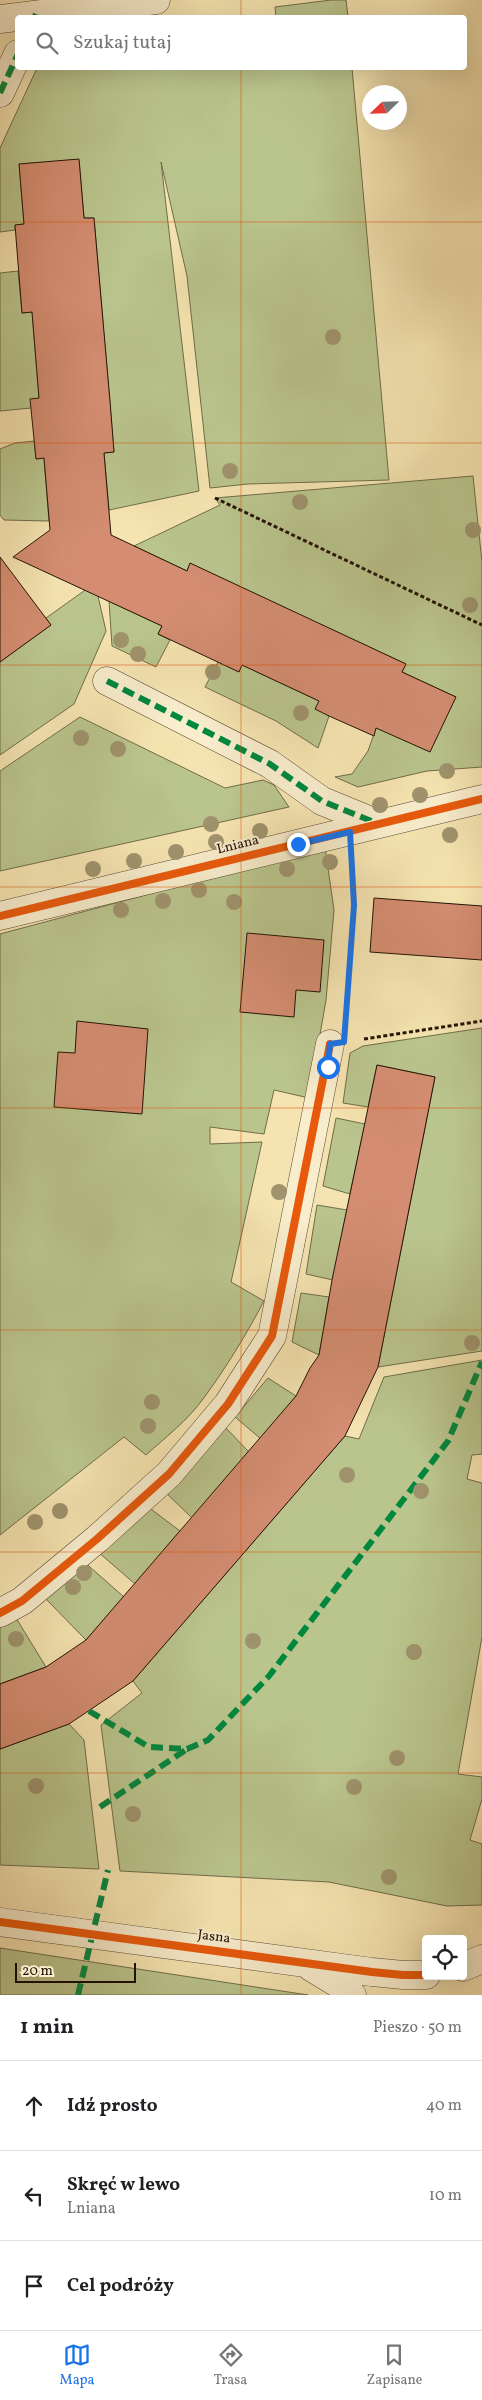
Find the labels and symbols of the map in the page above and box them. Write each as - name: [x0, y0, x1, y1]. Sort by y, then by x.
- north arrow: [362, 85, 407, 130]
- street label: Lniana: [215, 831, 261, 859]
- route end: [287, 833, 310, 856]
- route start: [317, 1056, 340, 1079]
- street label: Jasna: [197, 1926, 232, 1948]
- scale bar: [15, 1960, 136, 1983]

